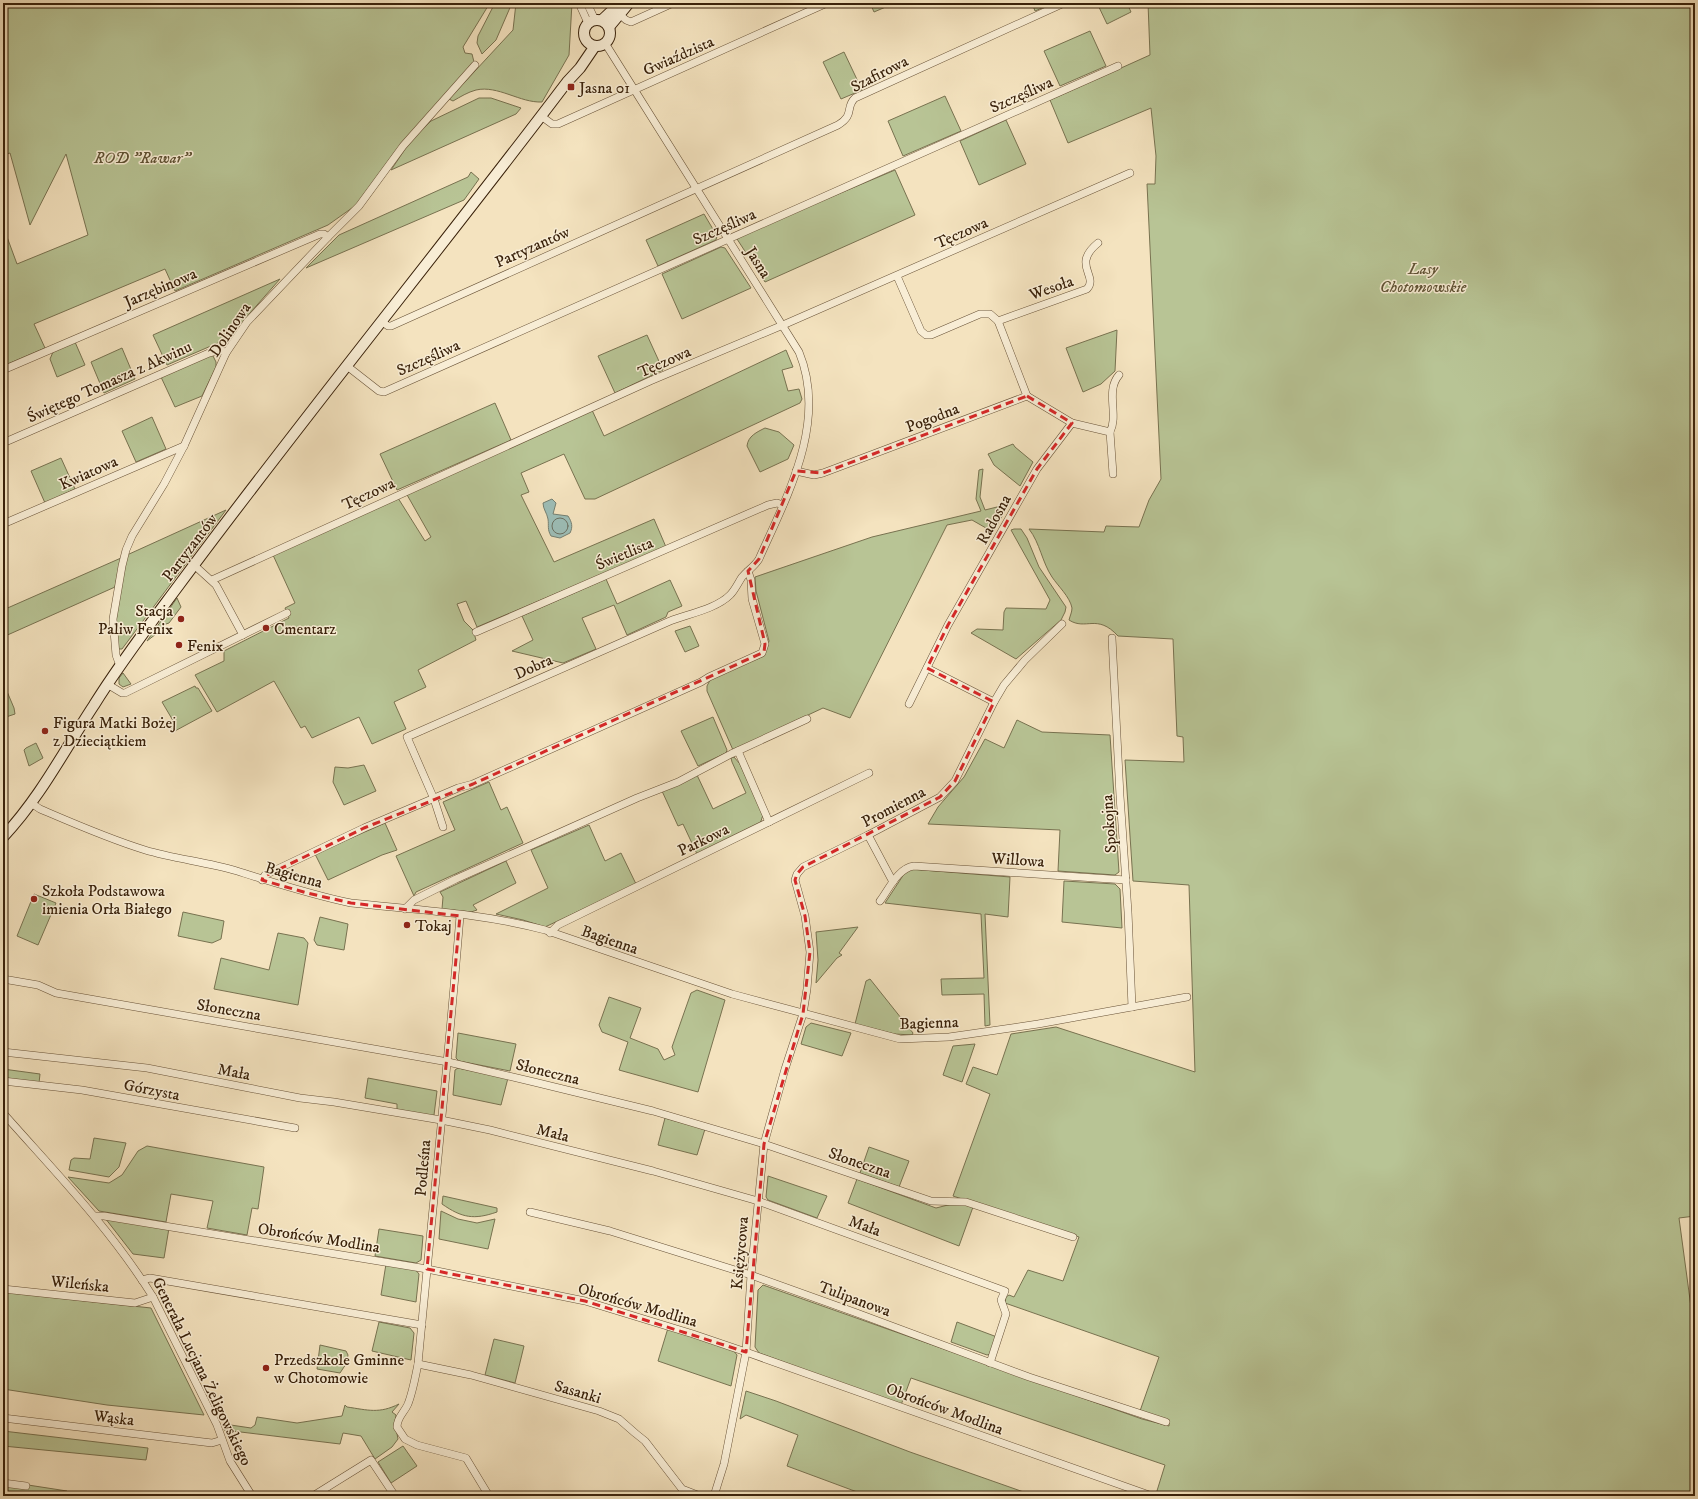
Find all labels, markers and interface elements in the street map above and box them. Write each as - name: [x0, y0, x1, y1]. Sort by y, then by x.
- street label: Gwiaździsta: [640, 31, 717, 80]
- street label: Szafirowa: [847, 51, 912, 97]
- street label: Szczęśliwa: [987, 72, 1056, 118]
- place label: Jasna 01: [577, 78, 630, 98]
- marker: Jasna 01: [566, 82, 576, 92]
- park label: ROD "Rawar": [93, 148, 192, 168]
- street label: Szczęśliwa: [690, 204, 759, 250]
- street label: Tęczowa: [932, 212, 991, 253]
- street label: Partyzantów: [492, 221, 574, 272]
- street label: Jasna: [740, 241, 776, 282]
- park label: Lasy Chotomowskie: [1380, 259, 1467, 297]
- street label: Jarzębinowa: [119, 264, 200, 313]
- street label: Wesoła: [1026, 271, 1076, 305]
- street label: Dolinowa: [204, 298, 255, 361]
- street label: Szczęśliwa: [394, 335, 463, 381]
- street label: Świętego Tomasza z Akwinu: [24, 336, 195, 427]
- street label: Tęczowa: [635, 341, 694, 382]
- street label: Pogodna: [903, 399, 962, 437]
- street label: Kwiatowa: [56, 451, 121, 495]
- street label: Tęczowa: [339, 473, 398, 515]
- street label: Radosna: [972, 491, 1016, 548]
- street label: Partyzantów: [158, 509, 222, 586]
- street label: Świetlista: [593, 533, 656, 575]
- place label: Stacja Paliw Fenix: [98, 601, 173, 639]
- marker: Stacja Paliw Fenix: [176, 614, 186, 624]
- place label: Cmentarz: [274, 619, 336, 639]
- marker: Cmentarz: [261, 623, 271, 633]
- place label: Fenix: [187, 636, 224, 656]
- marker: Fenix: [174, 640, 184, 650]
- street label: Dobra: [511, 650, 556, 684]
- place label: Figura Matki Bożej z Dzieciątkiem: [53, 713, 176, 751]
- marker: Figura Matki Bożej z Dzieciątkiem: [40, 726, 50, 736]
- street label: Promienna: [858, 782, 929, 832]
- street label: Spokojna: [1097, 794, 1121, 854]
- street label: Parkowa: [675, 819, 733, 861]
- street label: Willowa: [990, 848, 1045, 872]
- street label: Bagienna: [263, 857, 325, 893]
- place label: Szkoła Podstawowa imienia Orła Białego: [42, 881, 172, 919]
- marker: Szkoła Podstawowa imienia Orła Białego: [29, 894, 39, 904]
- place label: Tokaj: [415, 916, 452, 936]
- marker: Tokaj: [402, 920, 412, 930]
- street label: Bagienna: [579, 921, 641, 959]
- street label: Słoneczna: [195, 995, 263, 1025]
- street label: Bagienna: [899, 1012, 959, 1034]
- street label: Słoneczna: [514, 1054, 582, 1090]
- street label: Mała: [216, 1059, 252, 1085]
- street label: Górzysta: [122, 1075, 182, 1105]
- street label: Mała: [534, 1119, 571, 1147]
- street label: Podleśna: [411, 1139, 435, 1197]
- street label: Słoneczna: [826, 1143, 894, 1183]
- street label: Mała: [846, 1211, 884, 1241]
- street label: Księżycowa: [727, 1215, 753, 1291]
- street label: Obrońców Modlina: [256, 1218, 382, 1258]
- street label: Wileńska: [49, 1271, 110, 1297]
- street label: Generała Lucjana Żeligowskiego: [148, 1274, 257, 1469]
- street label: Tulipanowa: [816, 1277, 894, 1321]
- street label: Obrońców Modlina: [576, 1278, 700, 1332]
- place label: Przedszkole Gminne w Chotomowie: [273, 1350, 404, 1388]
- marker: Przedszkole Gminne w Chotomowie: [261, 1363, 271, 1373]
- street label: Sasanki: [552, 1376, 603, 1408]
- street label: Obrońców Modlina: [883, 1378, 1006, 1439]
- street label: Wąska: [92, 1405, 135, 1430]

